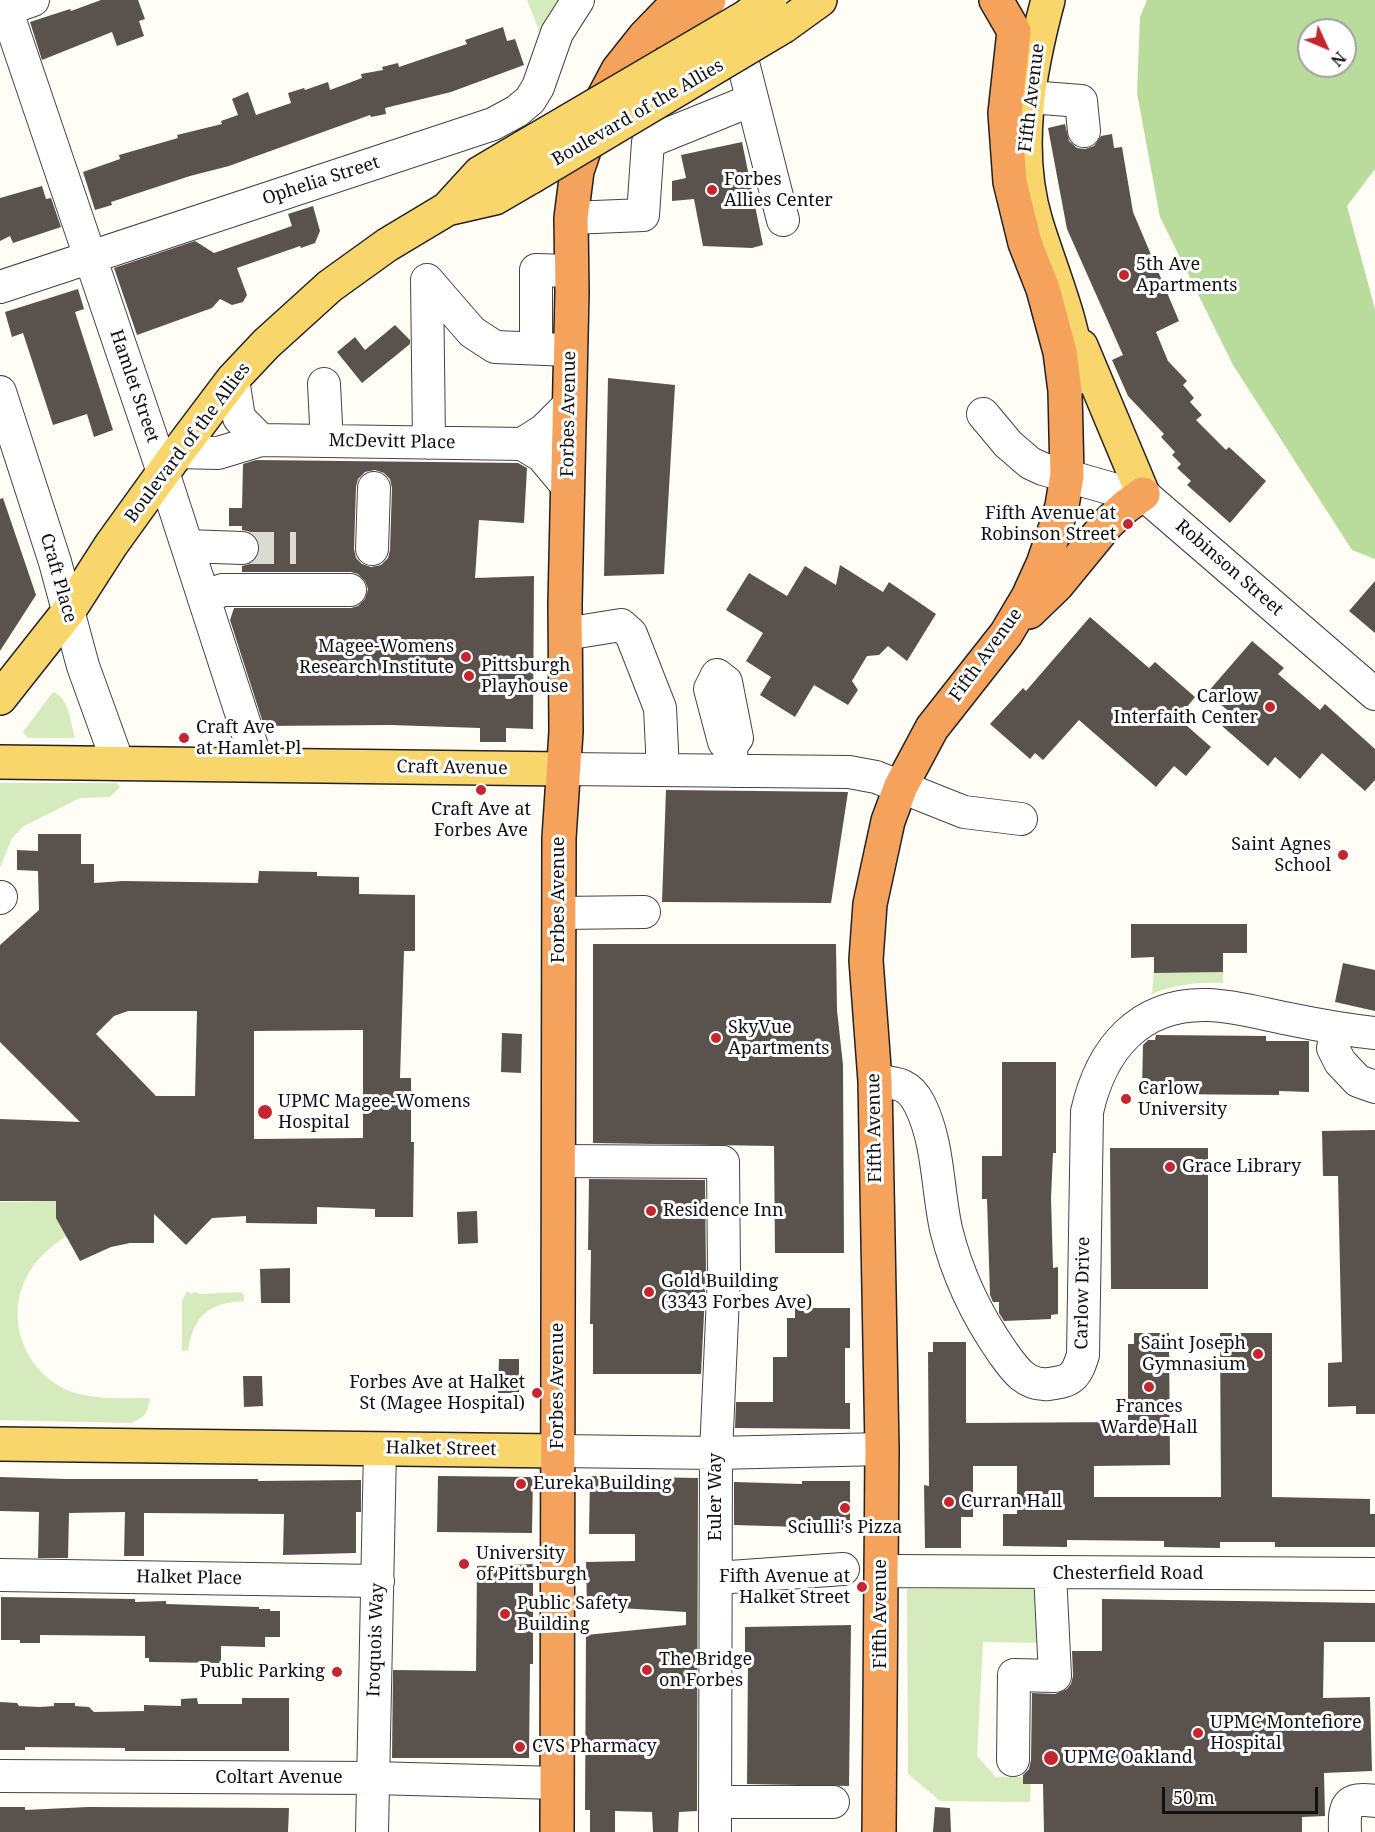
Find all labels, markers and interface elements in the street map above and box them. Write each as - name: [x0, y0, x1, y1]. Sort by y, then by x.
- north arrow: [1297, 18, 1357, 78]
- street label: Fifth Avenue: [1015, 42, 1049, 154]
- text: N: [1326, 47, 1351, 71]
- street label: Boulevard of the Allies: [548, 55, 728, 171]
- street label: Ophelia Street: [260, 152, 382, 210]
- place label: Forbes Allies Center: [724, 169, 833, 212]
- marker: Forbes Allies Center: [705, 183, 719, 197]
- place label: 5th Ave Apartments: [1136, 254, 1237, 296]
- marker: 5th Ave Apartments: [1117, 268, 1131, 282]
- street label: Hamlet Street: [105, 327, 163, 445]
- street label: Forbes Avenue: [557, 351, 581, 477]
- street label: Boulevard of the Allies: [121, 359, 255, 527]
- street label: McDevitt Place: [328, 430, 456, 454]
- place label: Fifth Avenue at Robinson Street: [980, 503, 1116, 546]
- street label: Robinson Street: [1171, 515, 1287, 621]
- marker: Fifth Avenue at Robinson Street: [1121, 517, 1135, 531]
- street label: Craft Place: [35, 531, 81, 625]
- street label: Fifth Avenue: [945, 604, 1027, 706]
- place label: Magee-Womens Research Institute: [299, 636, 454, 678]
- marker: Magee-Womens Research Institute: [459, 650, 473, 664]
- place label: Pittsburgh Playhouse: [481, 655, 570, 698]
- marker: Pittsburgh Playhouse: [462, 669, 476, 683]
- place label: Carlow Interfaith Center: [1114, 686, 1258, 728]
- marker: Carlow Interfaith Center: [1263, 700, 1277, 714]
- place label: Craft Ave at Hamlet Pl: [196, 717, 301, 760]
- marker: Craft Ave at Hamlet Pl: [177, 731, 191, 745]
- street label: Craft Avenue: [396, 756, 508, 780]
- marker: Craft Ave at Forbes Ave: [474, 783, 488, 797]
- place label: Craft Ave at Forbes Ave: [431, 799, 531, 842]
- place label: Saint Agnes School: [1231, 834, 1331, 876]
- street label: Forbes Avenue: [548, 837, 570, 963]
- marker: Saint Agnes School: [1336, 848, 1350, 862]
- place label: SkyVue Apartments: [728, 1017, 829, 1060]
- marker: SkyVue Apartments: [709, 1031, 723, 1045]
- street label: Fifth Avenue: [863, 1073, 887, 1183]
- place label: Carlow University: [1138, 1078, 1227, 1120]
- place label: UPMC Magee-Womens Hospital: [278, 1091, 470, 1134]
- marker: Carlow University: [1119, 1092, 1133, 1106]
- marker: UPMC Magee-Womens Hospital: [256, 1103, 274, 1121]
- place label: Grace Library: [1182, 1156, 1301, 1178]
- marker: Grace Library: [1163, 1160, 1177, 1174]
- place label: Residence Inn: [663, 1200, 784, 1222]
- marker: Residence Inn: [644, 1204, 658, 1218]
- street label: Carlow Drive: [1071, 1236, 1095, 1350]
- place label: Gold Building (3343 Forbes Ave): [661, 1271, 812, 1314]
- marker: Gold Building (3343 Forbes Ave): [642, 1285, 656, 1299]
- street label: Forbes Avenue: [547, 1323, 569, 1449]
- place label: Saint Joseph Gymnasium: [1141, 1333, 1246, 1376]
- marker: Saint Joseph Gymnasium: [1251, 1347, 1265, 1361]
- place label: Forbes Ave at Halket St (Magee Hospital): [349, 1372, 525, 1414]
- marker: Frances Warde Hall: [1142, 1380, 1156, 1394]
- marker: Forbes Ave at Halket St (Magee Hospital): [530, 1386, 544, 1400]
- place label: Frances Warde Hall: [1100, 1396, 1198, 1438]
- street label: Halket Street: [385, 1437, 497, 1461]
- street label: Euler Way: [705, 1453, 727, 1541]
- place label: Eureka Building: [533, 1473, 672, 1495]
- marker: Eureka Building: [514, 1477, 528, 1491]
- place label: Curran Hall: [961, 1491, 1062, 1513]
- marker: Curran Hall: [942, 1495, 956, 1509]
- marker: Sciulli's Pizza: [838, 1501, 852, 1515]
- place label: Sciulli's Pizza: [788, 1517, 902, 1539]
- place label: University of Pittsburgh: [476, 1543, 587, 1586]
- marker: University of Pittsburgh: [457, 1557, 471, 1571]
- street label: Fifth Avenue: [870, 1559, 892, 1669]
- street label: Chesterfield Road: [1053, 1563, 1203, 1585]
- street label: Halket Place: [136, 1566, 242, 1590]
- place label: Fifth Avenue at Halket Street: [719, 1566, 850, 1608]
- marker: Fifth Avenue at Halket Street: [855, 1580, 869, 1594]
- street label: Iroquois Way: [363, 1582, 389, 1698]
- place label: Public Safety Building: [517, 1593, 628, 1636]
- marker: Public Safety Building: [498, 1607, 512, 1621]
- place label: The Bridge on Forbes: [659, 1649, 752, 1692]
- place label: Public Parking: [200, 1661, 325, 1683]
- marker: The Bridge on Forbes: [640, 1663, 654, 1677]
- marker: Public Parking: [330, 1665, 344, 1679]
- place label: UPMC Montefiore Hospital: [1210, 1712, 1362, 1754]
- marker: UPMC Montefiore Hospital: [1191, 1726, 1205, 1740]
- place label: CVS Pharmacy: [532, 1736, 657, 1758]
- marker: CVS Pharmacy: [513, 1740, 527, 1754]
- place label: UPMC Oakland: [1064, 1747, 1193, 1769]
- marker: UPMC Oakland: [1042, 1749, 1060, 1767]
- street label: Coltart Avenue: [215, 1767, 343, 1789]
- scale bar: [1165, 1775, 1321, 1813]
- text: 50 m: [1173, 1785, 1215, 1809]

